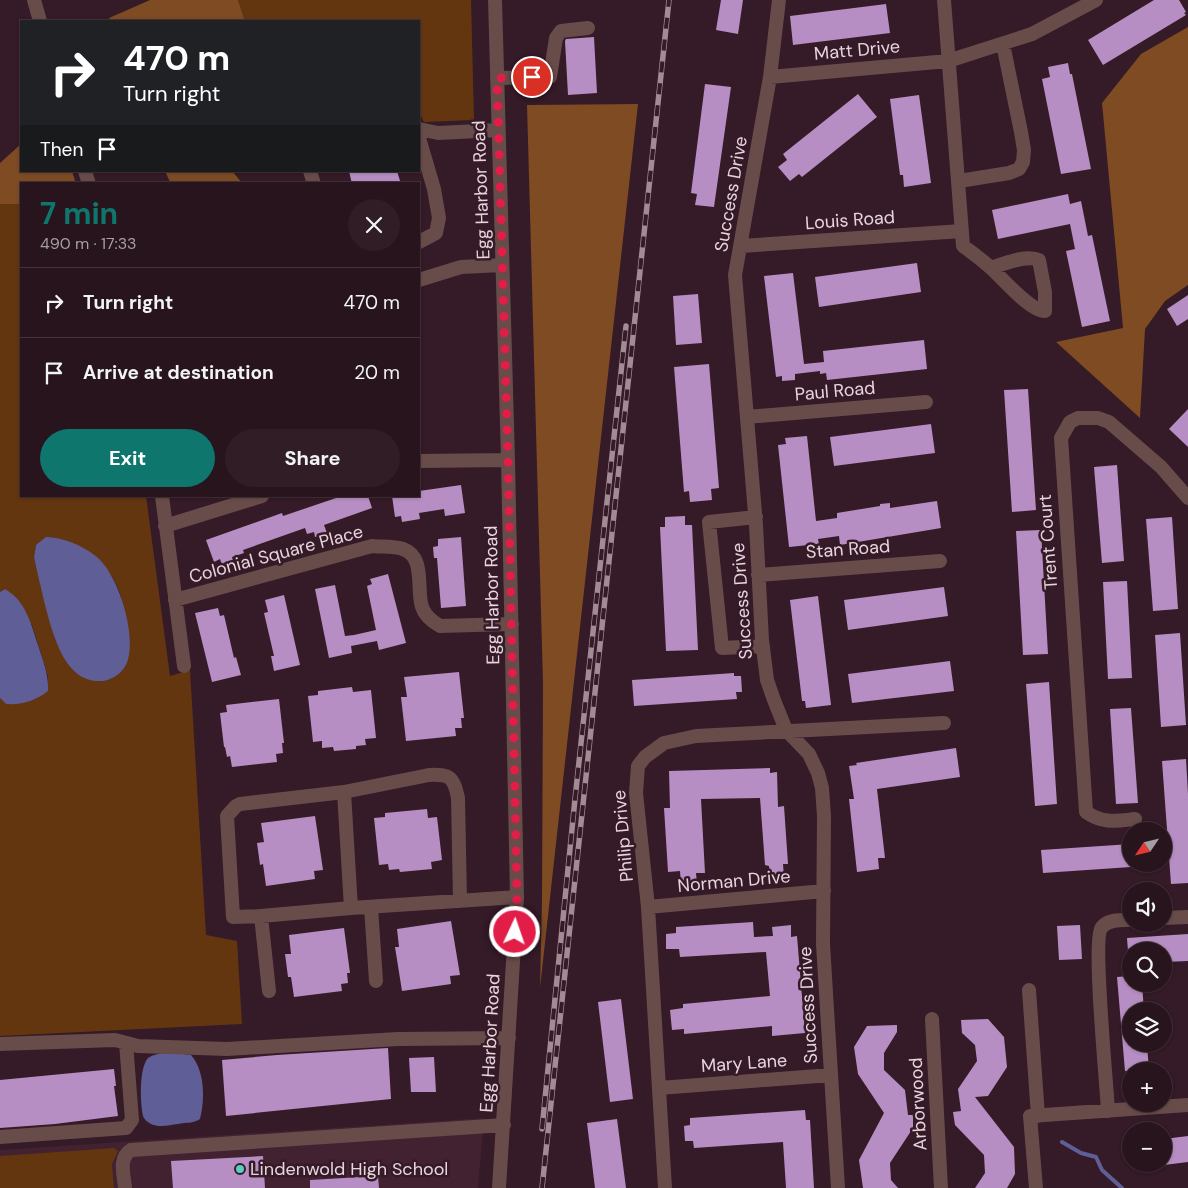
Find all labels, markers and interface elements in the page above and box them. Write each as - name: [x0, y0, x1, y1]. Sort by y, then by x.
- street label: Matt Drive: [813, 34, 901, 66]
- text: 470 m: [123, 35, 230, 81]
- icon: right: [40, 40, 105, 105]
- pin: [511, 56, 553, 98]
- icon: arrive: [518, 63, 546, 91]
- text: Turn right: [123, 79, 220, 108]
- street label: Egg Harbor Road: [467, 120, 495, 260]
- street label: Success Drive: [709, 134, 753, 254]
- icon: arrive: [93, 135, 121, 163]
- text: Then: [40, 137, 83, 162]
- text: 7 min: [40, 194, 118, 233]
- button: close: [348, 199, 400, 251]
- street label: Louis Road: [804, 205, 896, 235]
- text: 490 m · 17:33: [40, 233, 137, 254]
- icon: right: [40, 289, 68, 317]
- text: Turn right: [83, 290, 173, 315]
- text: 470 m: [344, 290, 400, 315]
- icon: arrive: [40, 359, 68, 387]
- text: Arrive at destination: [83, 360, 274, 385]
- text: 20 m: [354, 360, 400, 385]
- street label: Paul Road: [794, 376, 876, 406]
- button: Exit: [40, 429, 215, 487]
- button: Share: [225, 429, 400, 487]
- street label: Trent Court: [1033, 494, 1063, 590]
- street label: Colonial Square Place: [186, 519, 366, 589]
- street label: Egg Harbor Road: [479, 525, 505, 665]
- street label: Stan Road: [805, 534, 891, 564]
- street label: Success Drive: [726, 542, 758, 660]
- street label: Philip Drive: [607, 789, 639, 883]
- north arrow: [1122, 822, 1172, 872]
- map controls: [1122, 822, 1172, 1172]
- street label: Norman Drive: [676, 864, 792, 898]
- button: sound: [1122, 882, 1172, 932]
- position arrow: [488, 905, 540, 957]
- button: search: [1122, 942, 1172, 992]
- street label: Success Drive: [793, 946, 823, 1064]
- street label: Egg Harbor Road: [474, 973, 506, 1113]
- button: layers: [1122, 1002, 1172, 1052]
- street label: Mary Lane: [700, 1048, 788, 1078]
- street label: Arborwood: [904, 1057, 932, 1151]
- button: +: [1122, 1062, 1172, 1112]
- button: −: [1122, 1122, 1172, 1172]
- place label: Lindenwold High School: [250, 1157, 448, 1181]
- marker: Lindenwold High School: [234, 1163, 246, 1175]

